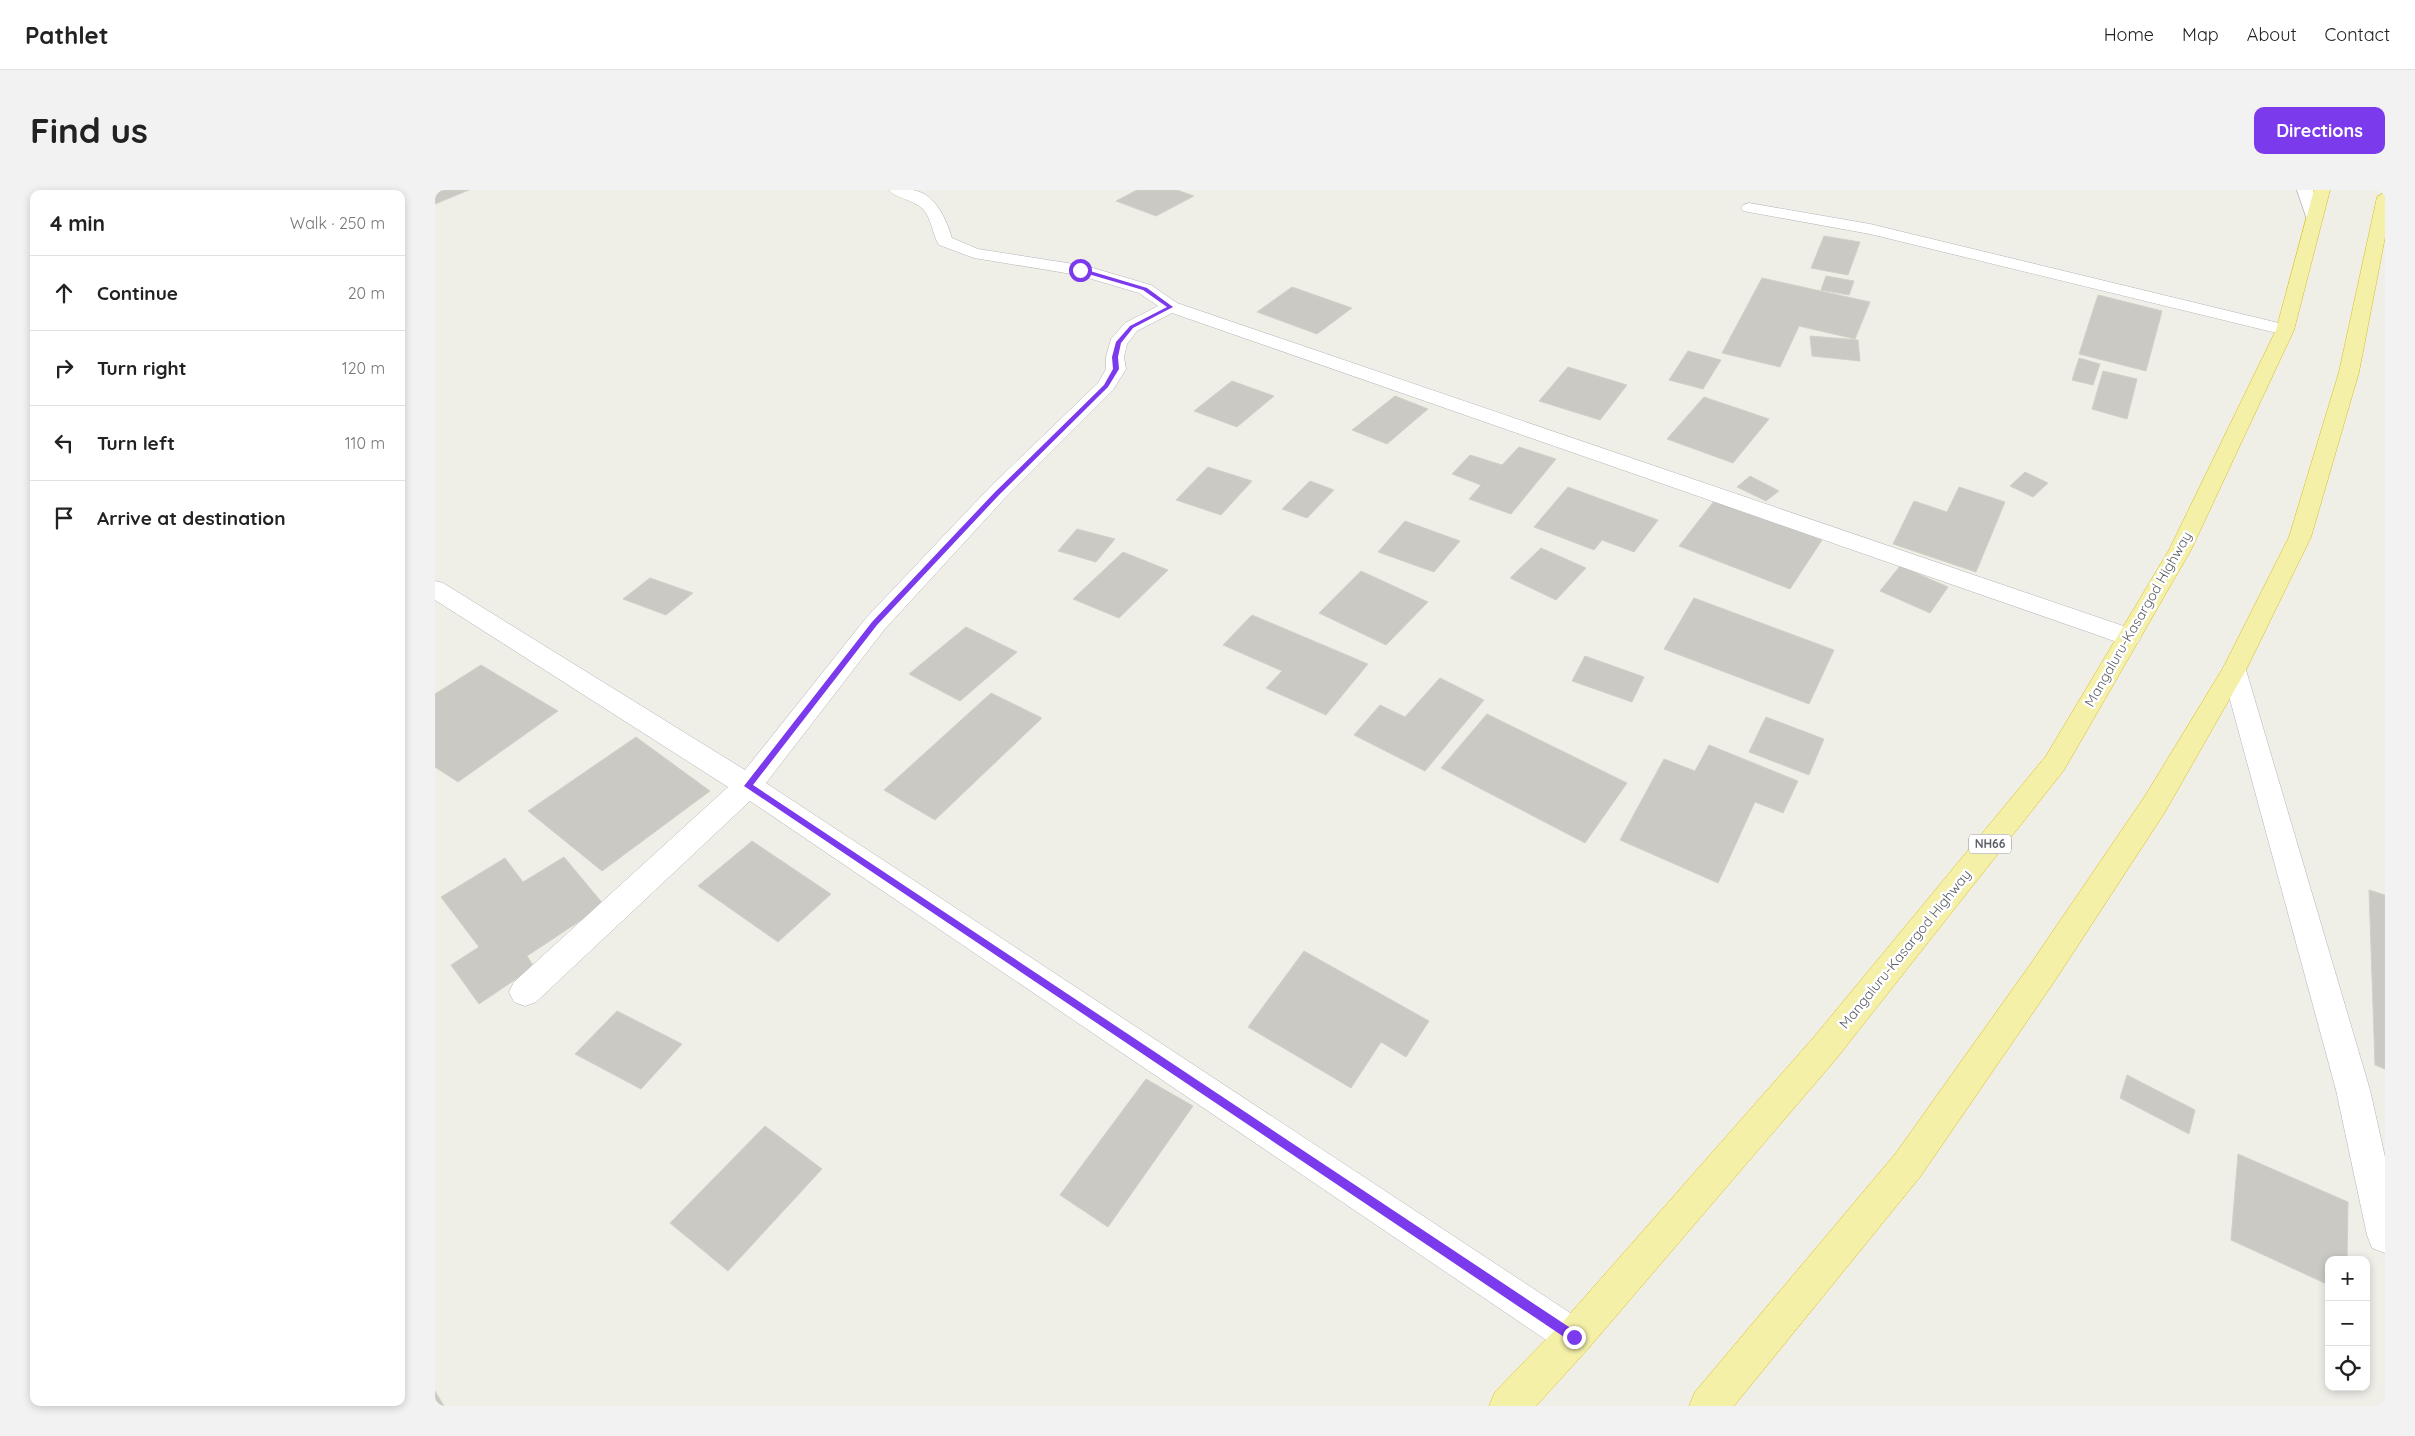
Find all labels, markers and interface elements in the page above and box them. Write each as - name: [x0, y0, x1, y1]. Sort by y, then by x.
- text: Pathlet: [25, 20, 109, 50]
- text: Home: [2104, 23, 2154, 46]
- text: Map: [2182, 23, 2219, 46]
- text: About: [2247, 23, 2297, 46]
- text: Contact: [2325, 23, 2390, 46]
- button: Directions: [2254, 107, 2385, 154]
- text: Find us: [30, 108, 148, 152]
- text: 4 min: [50, 210, 105, 236]
- text: Walk · 250 m: [290, 213, 385, 233]
- route start: [1069, 259, 1092, 282]
- icon: ahead: [50, 279, 78, 307]
- text: Continue: [97, 281, 178, 305]
- text: 20 m: [348, 283, 385, 303]
- icon: right: [50, 354, 78, 382]
- text: Turn right: [97, 356, 186, 380]
- text: 120 m: [342, 358, 385, 378]
- icon: left: [50, 429, 78, 457]
- text: Turn left: [97, 431, 175, 455]
- text: 110 m: [345, 433, 385, 453]
- icon: arrive: [50, 504, 78, 532]
- text: Arrive at destination: [97, 506, 286, 530]
- street label: Mangaluru-Kasargod Highway: [2080, 528, 2196, 710]
- road number: NH66: [1969, 834, 2011, 854]
- street label: Mangaluru-Kasargod Highway: [1835, 866, 1975, 1032]
- map controls: [2325, 1256, 2370, 1391]
- button: +: [2325, 1256, 2370, 1301]
- button: −: [2325, 1301, 2370, 1346]
- route end: [1563, 1326, 1586, 1349]
- button: locate: [2325, 1346, 2370, 1391]

